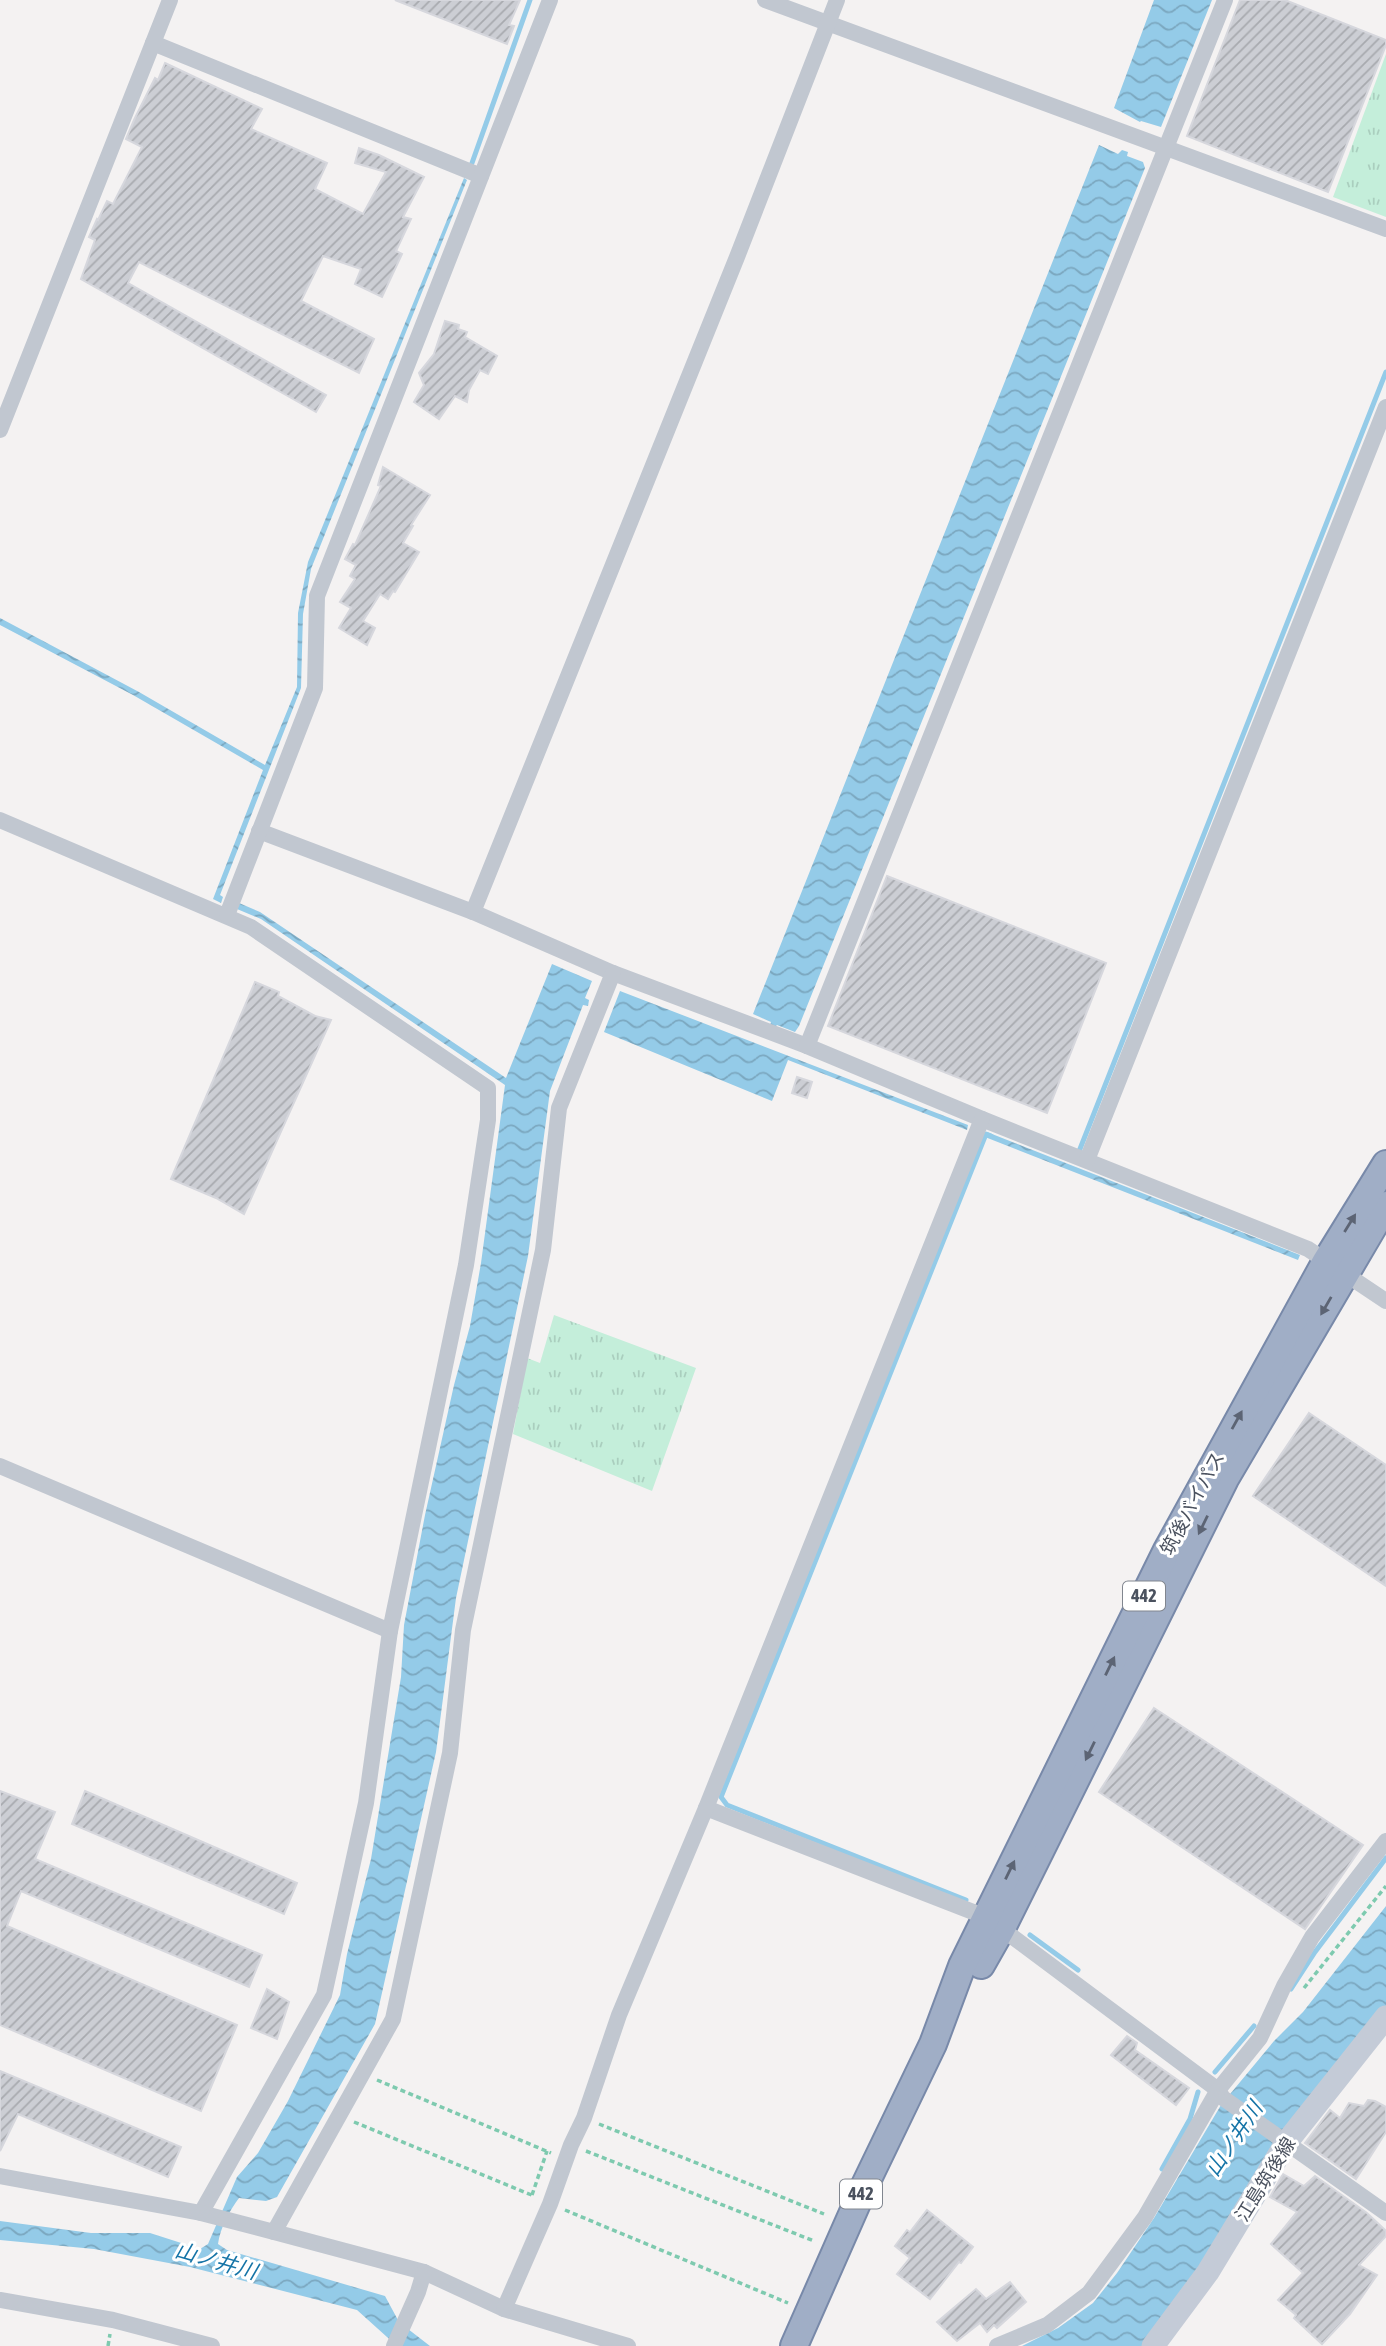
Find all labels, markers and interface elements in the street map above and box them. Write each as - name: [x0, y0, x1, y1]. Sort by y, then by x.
- one-way arrow: [1343, 1213, 1356, 1232]
- one-way arrow: [1320, 1296, 1332, 1315]
- one-way arrow: [1231, 1411, 1243, 1430]
- street label: 筑後バイパス: [1156, 1448, 1228, 1558]
- one-way arrow: [1197, 1515, 1208, 1535]
- road number: 442: [1123, 1582, 1165, 1610]
- one-way arrow: [1104, 1656, 1116, 1676]
- one-way arrow: [1085, 1741, 1096, 1761]
- one-way arrow: [1004, 1860, 1015, 1880]
- water label: 山ノ井川: [1200, 2095, 1268, 2180]
- street label: 江島筑後線: [1230, 2133, 1300, 2225]
- road number: 442: [840, 2180, 882, 2208]
- water label: 山ノ井川: [173, 2237, 262, 2284]

